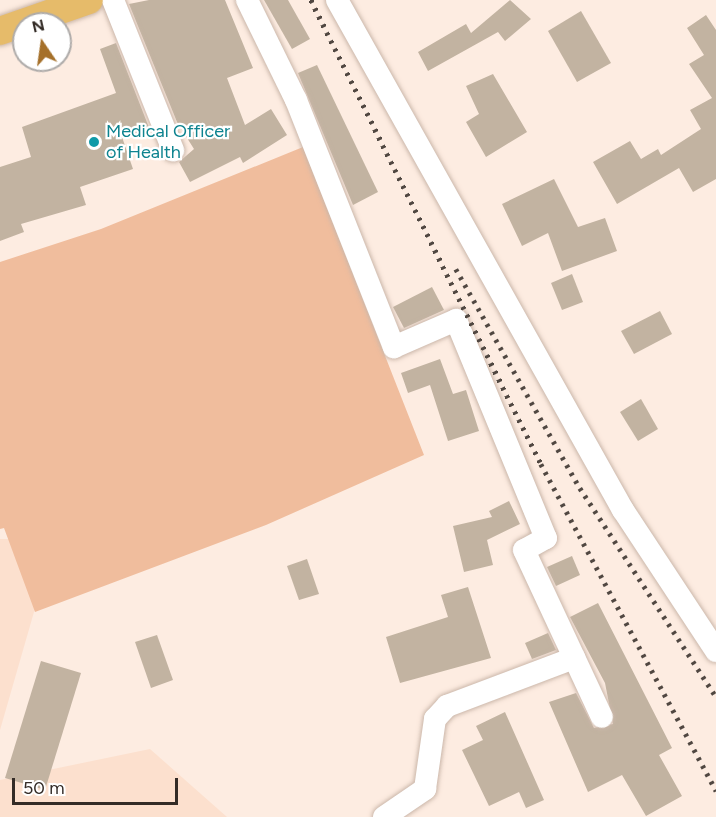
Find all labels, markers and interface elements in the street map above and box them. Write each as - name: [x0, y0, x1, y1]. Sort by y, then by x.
- north arrow: [12, 12, 72, 72]
- text: N: [30, 15, 46, 37]
- place label: Medical Officer of Health: [106, 121, 230, 164]
- marker: Medical Officer of Health: [87, 135, 101, 149]
- scale bar: [15, 766, 182, 804]
- text: 50 m: [23, 777, 65, 799]

